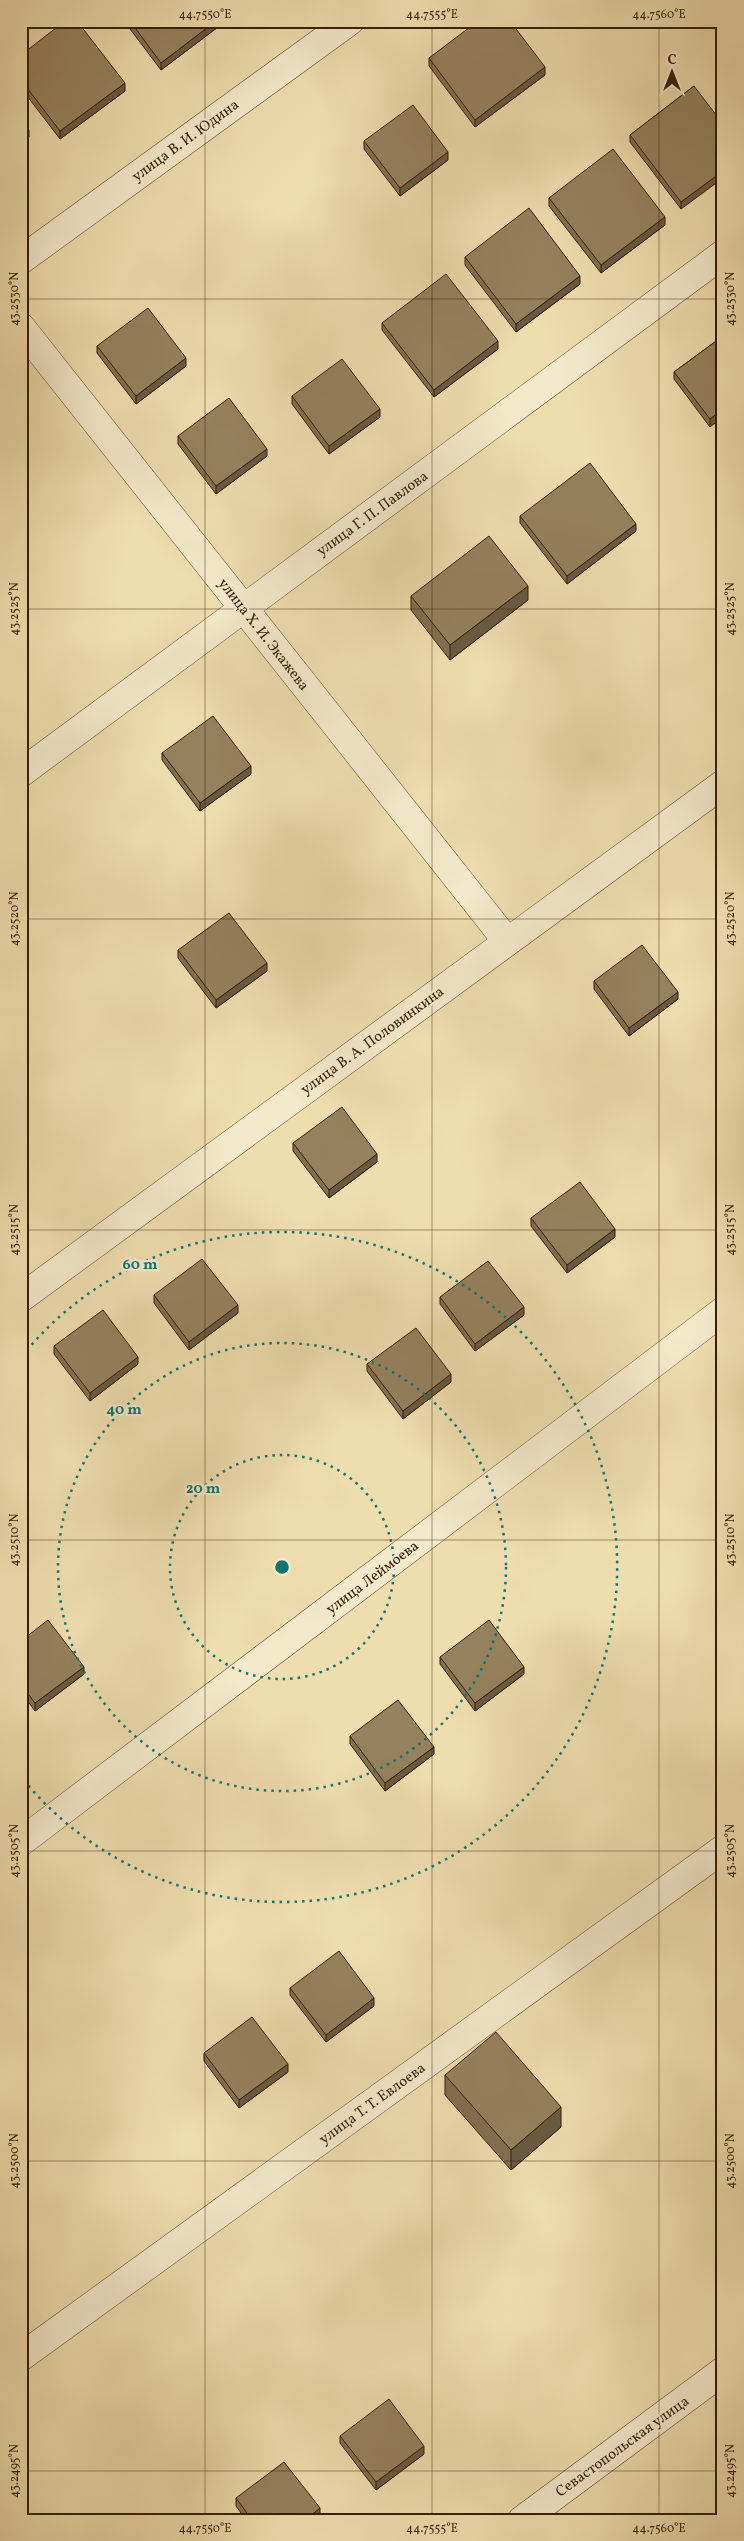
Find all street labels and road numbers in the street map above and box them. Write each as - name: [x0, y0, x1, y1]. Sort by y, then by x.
- street label: улица В. И. Юдина: [128, 95, 244, 187]
- street label: улица Г. П. Павлова: [313, 466, 433, 562]
- street label: улица Х. И. Экажева: [212, 574, 313, 696]
- street label: улица В. А. Половинкина: [297, 982, 449, 1100]
- street label: улица Леймоева: [322, 1536, 424, 1620]
- street label: улица Т. Т. Евлоева: [315, 2058, 430, 2150]
- street label: Севастопольская улица: [552, 2391, 694, 2503]

